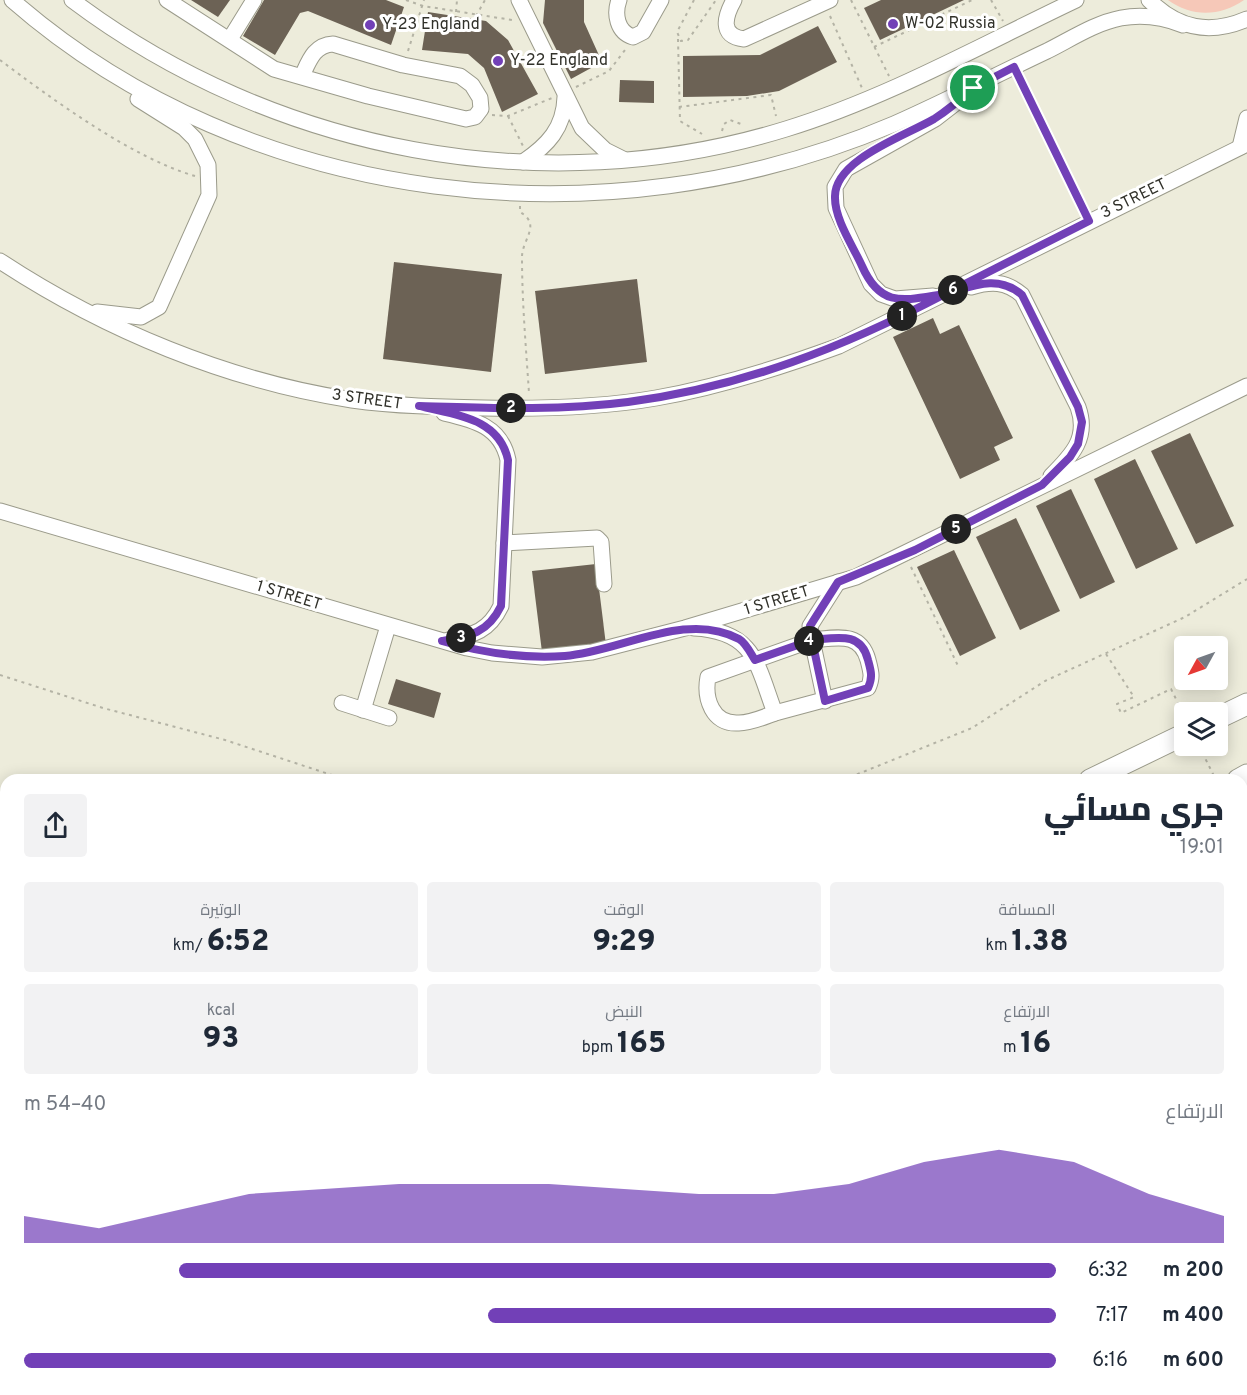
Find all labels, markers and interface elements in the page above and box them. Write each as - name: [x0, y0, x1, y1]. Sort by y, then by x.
- place label: W-02 Russia: [905, 14, 995, 34]
- place label: Y-23 England: [382, 15, 480, 35]
- marker: W-02 Russia: [886, 17, 900, 31]
- marker: Y-23 England: [363, 18, 377, 32]
- place label: Y-22 England: [510, 51, 608, 71]
- marker: Y-22 England: [491, 54, 505, 68]
- pin: [947, 62, 998, 113]
- icon: arrive: [956, 71, 989, 104]
- street label: 3 STREET: [1098, 174, 1170, 224]
- pin: 6: [938, 275, 968, 305]
- text: 6: [948, 280, 958, 300]
- pin: 1: [887, 301, 917, 331]
- text: 1: [899, 306, 905, 326]
- street label: 3 STREET: [330, 385, 404, 415]
- pin: 2: [496, 393, 526, 423]
- text: 2: [506, 398, 516, 418]
- pin: 5: [941, 514, 971, 544]
- text: 5: [951, 519, 961, 539]
- street label: 1 STREET: [254, 577, 324, 615]
- street label: 1 STREET: [742, 582, 812, 620]
- pin: 3: [446, 623, 476, 653]
- pin: 4: [794, 626, 824, 656]
- text: 3: [456, 628, 466, 648]
- text: 4: [804, 631, 814, 651]
- north arrow: [1174, 636, 1228, 690]
- map controls: [1174, 636, 1228, 756]
- button: layers: [1174, 702, 1228, 756]
- text: جري مسائي: [1044, 791, 1224, 833]
- button: share: [24, 794, 87, 857]
- text: 19:01: [1180, 835, 1224, 861]
- text: الوتيرة: [200, 901, 242, 921]
- text: الوقت: [604, 901, 644, 921]
- text: المسافة: [999, 901, 1055, 921]
- text: 6:52: [207, 924, 269, 961]
- text: 9:29: [592, 924, 656, 961]
- text: 1.38: [1011, 924, 1068, 961]
- text: /km: [173, 936, 207, 956]
- text: km: [986, 936, 1011, 956]
- text: kcal: [207, 1001, 235, 1021]
- text: النبض: [605, 1003, 643, 1023]
- text: الارتفاع: [1004, 1003, 1050, 1023]
- text: 93: [203, 1021, 239, 1058]
- text: 165: [617, 1026, 666, 1063]
- text: 16: [1020, 1026, 1051, 1063]
- text: bpm: [582, 1038, 617, 1058]
- text: m: [1003, 1038, 1020, 1058]
- text: 40–54 m: [24, 1092, 106, 1118]
- text: الارتفاع: [1165, 1100, 1224, 1126]
- text: 6:32: [1088, 1258, 1128, 1284]
- text: 200 m: [1163, 1258, 1224, 1284]
- text: 7:17: [1096, 1303, 1128, 1329]
- text: 400 m: [1162, 1303, 1224, 1329]
- text: 6:16: [1092, 1348, 1128, 1374]
- text: 600 m: [1163, 1348, 1224, 1374]

